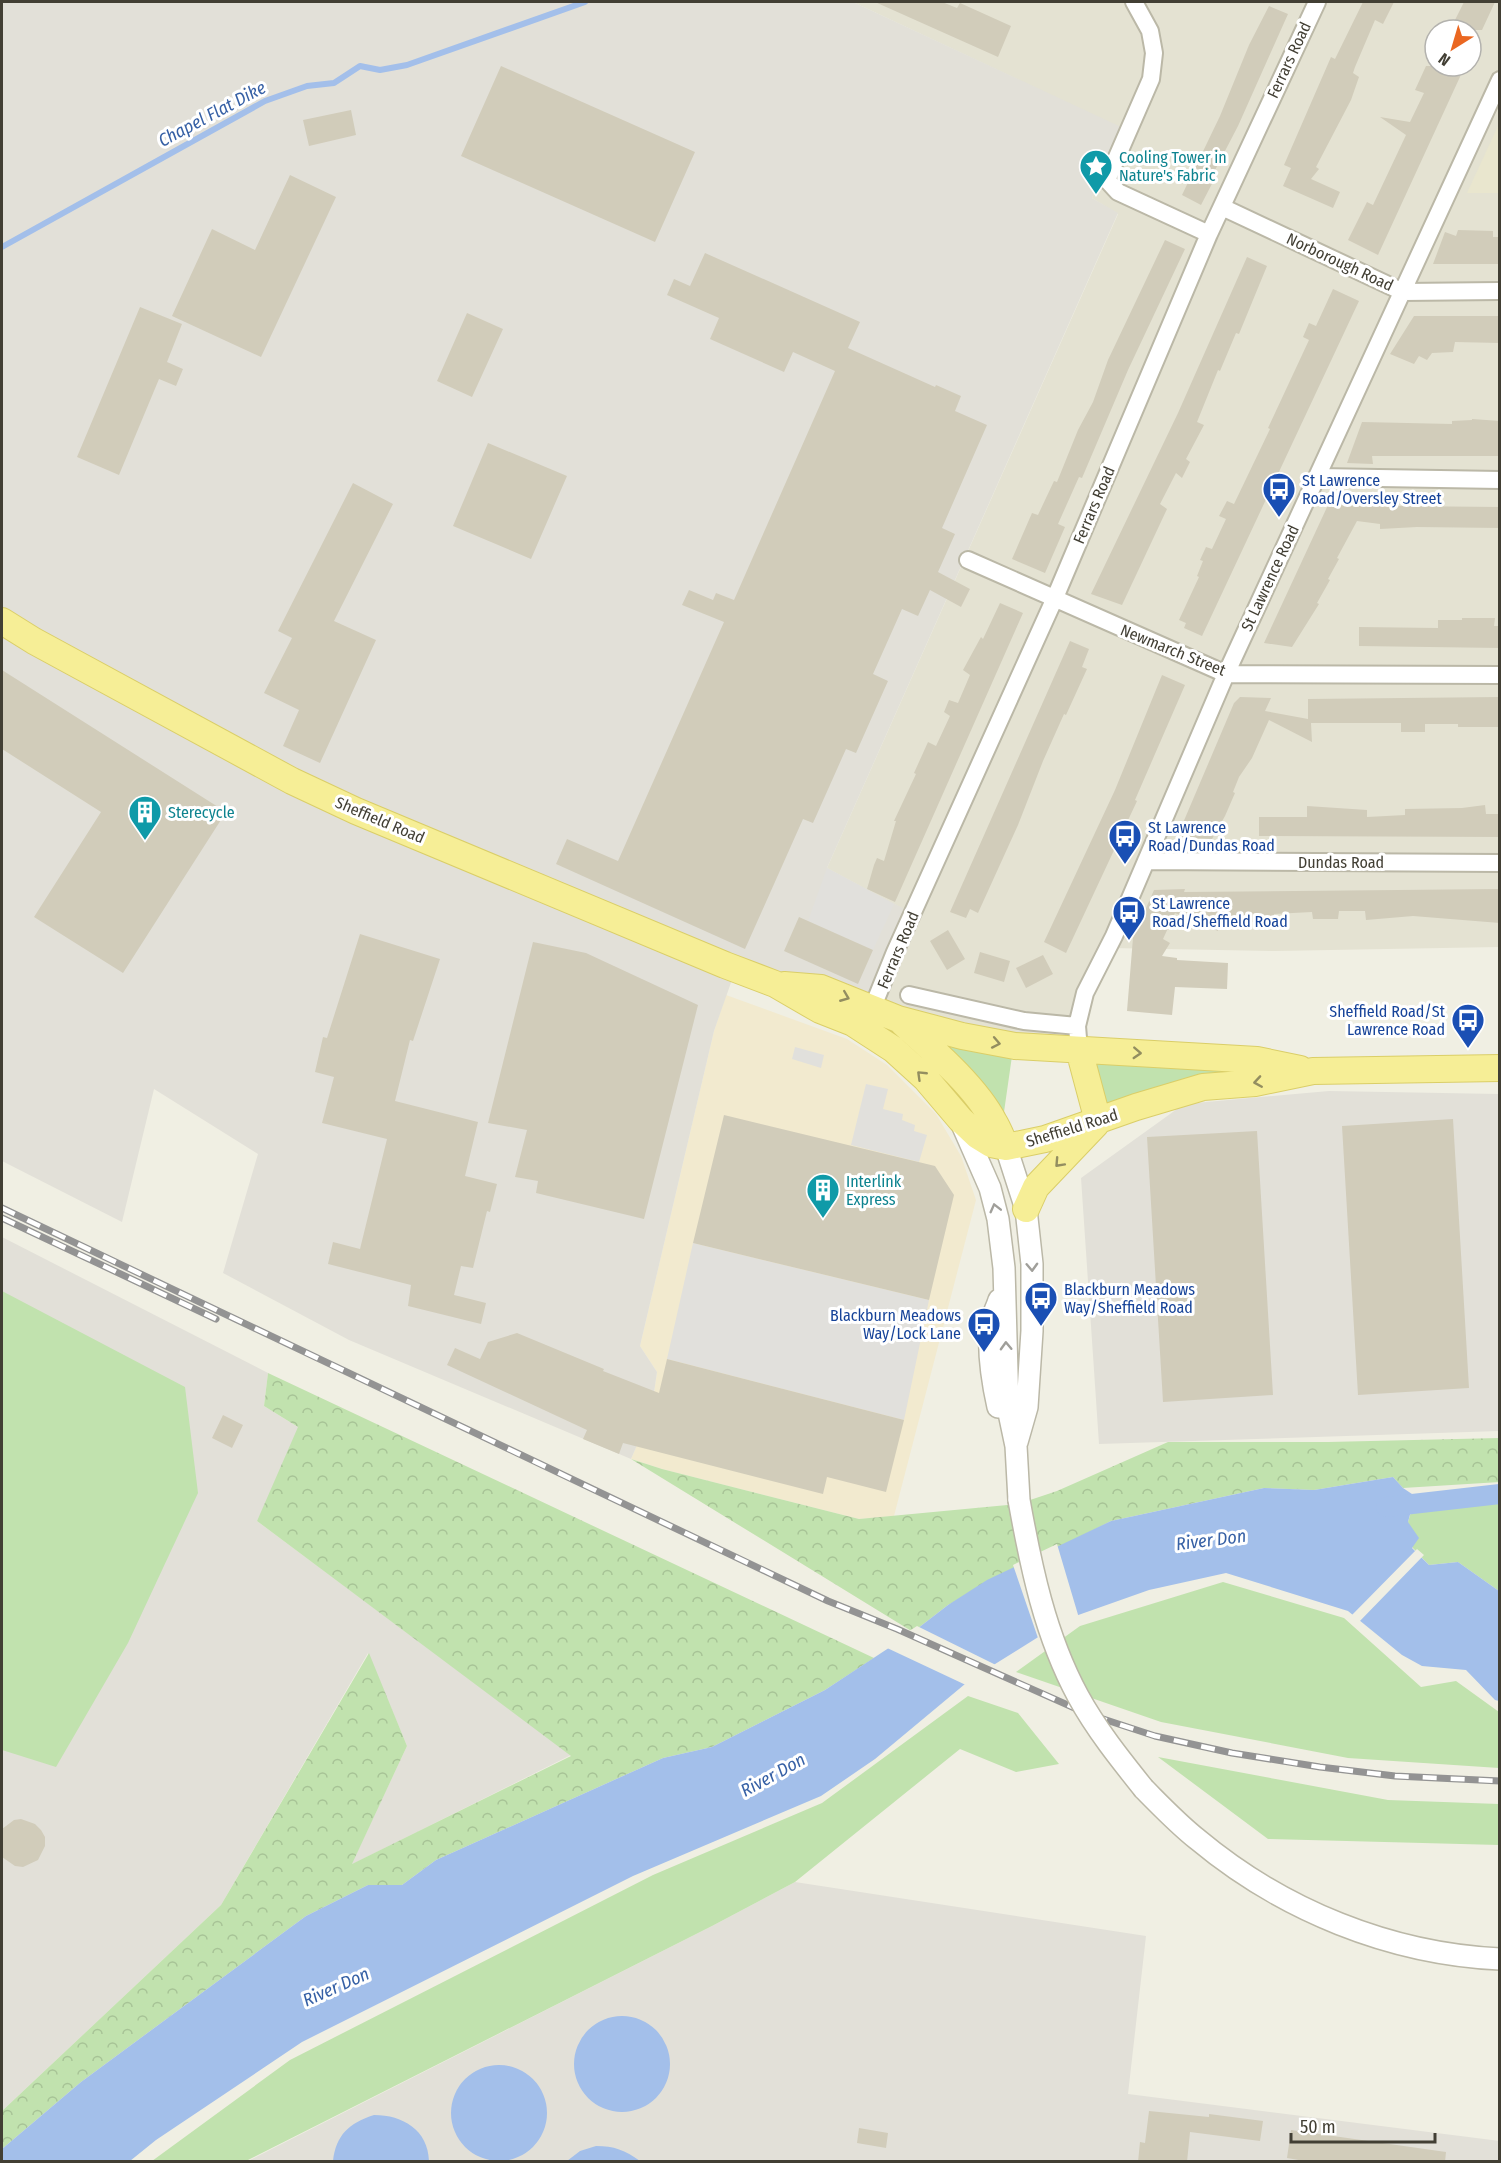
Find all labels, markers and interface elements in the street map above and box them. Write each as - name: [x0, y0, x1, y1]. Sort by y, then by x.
- north arrow: [1423, 18, 1483, 78]
- street label: Ferrars Road: [1263, 19, 1315, 101]
- text: N: [1435, 49, 1454, 70]
- water label: Chapel Flat Dike: [154, 76, 270, 152]
- place icon: Cooling Tower in Nature's Fabric: [1078, 148, 1114, 195]
- place label: Cooling Tower in Nature's Fabric: [1119, 148, 1227, 185]
- street label: Norborough Road: [1284, 229, 1396, 295]
- street label: Ferrars Road: [1069, 464, 1119, 546]
- bus stop icon: St Lawrence Road/Oversley Street: [1261, 471, 1297, 518]
- place label: St Lawrence Road/Oversley Street: [1302, 471, 1443, 508]
- street label: St Lawrence Road: [1237, 522, 1303, 634]
- street label: Newmarch Street: [1118, 620, 1229, 680]
- street label: Sheffield Road: [333, 793, 427, 847]
- building icon: Sterecycle: [127, 794, 163, 841]
- place label: Sterecycle: [168, 803, 235, 822]
- bus stop icon: St Lawrence Road/Dundas Road: [1107, 818, 1143, 865]
- place label: St Lawrence Road/Dundas Road: [1148, 818, 1275, 855]
- street label: Dundas Road: [1298, 853, 1384, 872]
- bus stop icon: St Lawrence Road/Sheffield Road: [1111, 894, 1147, 941]
- place label: St Lawrence Road/Sheffield Road: [1152, 894, 1288, 931]
- street label: Ferrars Road: [873, 909, 923, 991]
- one-way arrow: [839, 990, 850, 1002]
- place label: Sheffield Road/St Lawrence Road: [1329, 1002, 1446, 1039]
- bus stop icon: Sheffield Road/St Lawrence Road: [1450, 1002, 1486, 1049]
- one-way arrow: [990, 1036, 1000, 1049]
- one-way arrow: [1133, 1047, 1142, 1060]
- one-way arrow: [917, 1071, 927, 1082]
- one-way arrow: [1254, 1075, 1264, 1088]
- street label: Sheffield Road: [1024, 1105, 1120, 1151]
- one-way arrow: [1055, 1157, 1066, 1167]
- building icon: Interlink Express: [805, 1172, 841, 1219]
- place label: Interlink Express: [846, 1172, 902, 1209]
- one-way arrow: [989, 1203, 1002, 1213]
- one-way arrow: [1025, 1262, 1038, 1271]
- bus stop icon: Blackburn Meadows Way/Sheffield Road: [1023, 1280, 1059, 1327]
- place label: Blackburn Meadows Way/Sheffield Road: [1064, 1280, 1195, 1317]
- place label: Blackburn Meadows Way/Lock Lane: [830, 1306, 961, 1343]
- bus stop icon: Blackburn Meadows Way/Lock Lane: [966, 1306, 1002, 1353]
- one-way arrow: [1000, 1342, 1013, 1351]
- water label: River Don: [1175, 1525, 1247, 1555]
- water label: River Don: [737, 1748, 809, 1802]
- water label: River Don: [299, 1963, 373, 2011]
- scale bar: [1291, 2106, 1435, 2144]
- text: 50 m: [1300, 2116, 1336, 2138]

